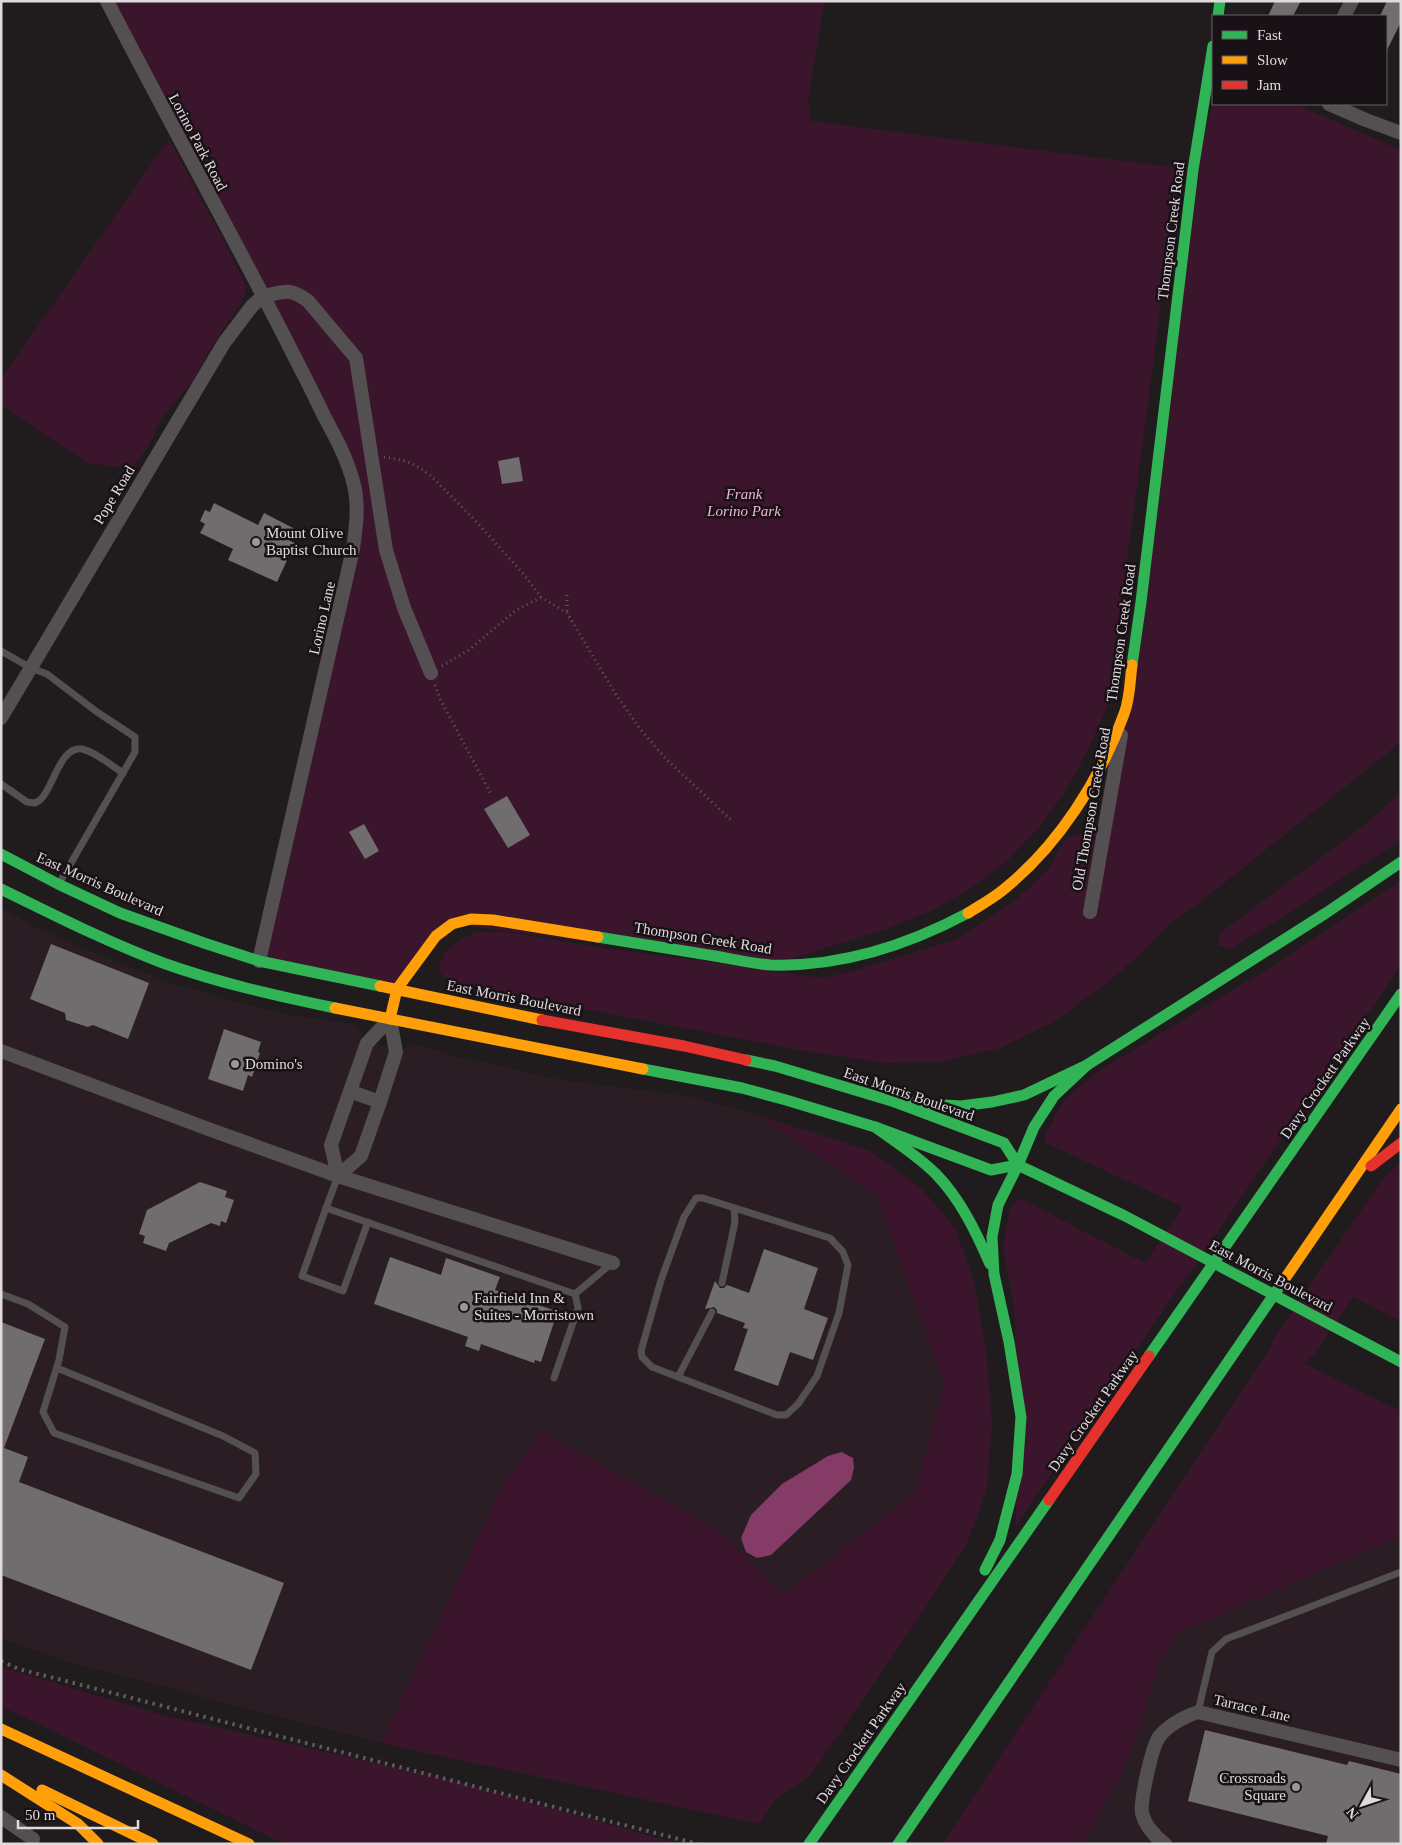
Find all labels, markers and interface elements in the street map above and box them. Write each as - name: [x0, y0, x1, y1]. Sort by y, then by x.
- legend: [1212, 15, 1387, 105]
- text: Fast: [1257, 27, 1283, 43]
- text: Slow: [1257, 52, 1288, 68]
- text: Jam: [1257, 77, 1281, 93]
- street label: Lorino Park Road: [166, 91, 231, 194]
- street label: Thompson Creek Road: [1155, 160, 1187, 301]
- street label: Pope Road: [90, 462, 138, 527]
- park label: Frank Lorino Park: [706, 486, 781, 519]
- place label: Mount Olive Baptist Church: [266, 525, 357, 558]
- marker: Mount Olive Baptist Church: [250, 536, 262, 548]
- street label: Thompson Creek Road: [1103, 563, 1139, 703]
- street label: Lorino Lane: [306, 580, 338, 656]
- street label: Old Thompson Creek Road: [1069, 726, 1113, 892]
- street label: East Morris Boulevard: [34, 849, 166, 919]
- street label: Thompson Creek Road: [633, 919, 773, 957]
- street label: East Morris Boulevard: [445, 977, 583, 1019]
- street label: Davy Crockett Parkway: [1277, 1014, 1373, 1142]
- place label: Domino's: [245, 1056, 303, 1072]
- marker: Domino's: [229, 1058, 241, 1070]
- street label: East Morris Boulevard: [842, 1064, 977, 1124]
- street label: East Morris Boulevard: [1207, 1237, 1336, 1315]
- place label: Fairfield Inn & Suites - Morristown: [474, 1290, 595, 1323]
- marker: Fairfield Inn & Suites - Morristown: [458, 1301, 470, 1313]
- street label: Davy Crockett Parkway: [1045, 1347, 1141, 1475]
- street label: Davy Crockett Parkway: [813, 1679, 909, 1807]
- street label: Tarrace Lane: [1212, 1691, 1292, 1725]
- place label: Crossroads Square: [1219, 1770, 1286, 1803]
- north arrow: [1337, 1780, 1387, 1830]
- marker: Crossroads Square: [1290, 1781, 1302, 1793]
- scale bar: [18, 1798, 138, 1830]
- text: N: [1343, 1804, 1361, 1822]
- text: 50 m: [25, 1807, 56, 1823]

